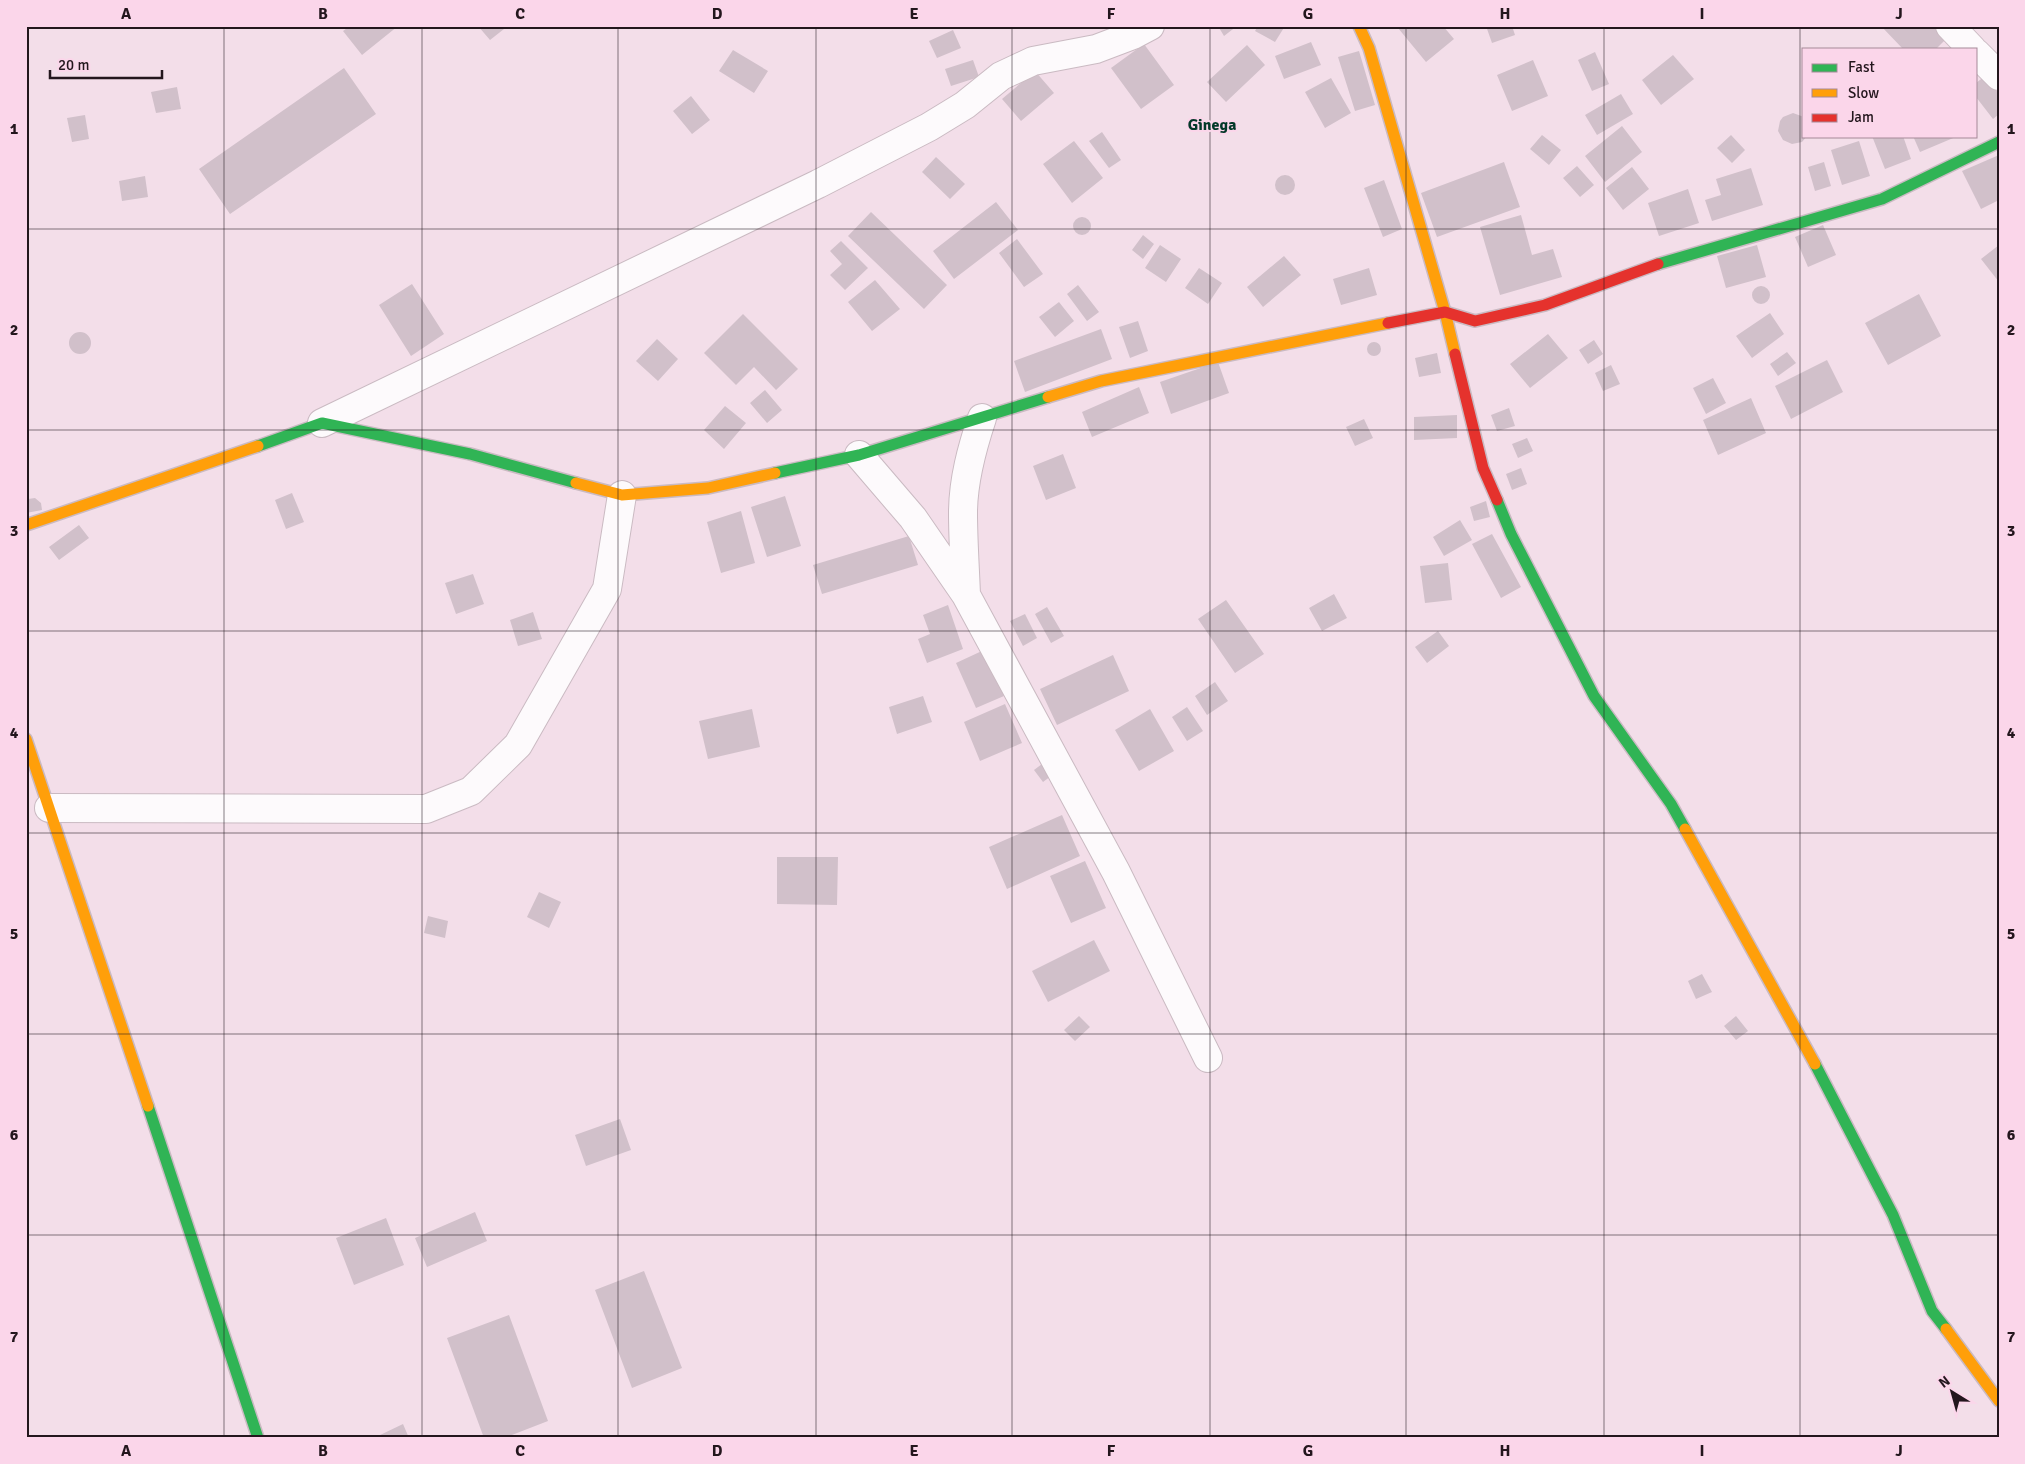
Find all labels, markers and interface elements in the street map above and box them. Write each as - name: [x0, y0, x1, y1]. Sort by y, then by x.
- text: A: [121, 4, 132, 24]
- text: B: [318, 4, 328, 24]
- text: C: [515, 4, 525, 24]
- text: D: [712, 4, 723, 24]
- text: E: [909, 4, 919, 24]
- text: F: [1107, 4, 1116, 24]
- text: G: [1303, 4, 1313, 24]
- text: H: [1500, 4, 1510, 24]
- text: I: [1699, 4, 1705, 24]
- text: J: [1895, 4, 1903, 24]
- scale bar: [50, 48, 162, 80]
- legend: [1802, 48, 1978, 138]
- text: 20 m: [58, 56, 89, 74]
- text: Fast: [1848, 58, 1875, 76]
- text: Slow: [1848, 84, 1879, 102]
- text: Jam: [1848, 108, 1874, 126]
- district label: Ginega: [1188, 115, 1236, 135]
- text: 1: [10, 119, 19, 139]
- text: 1: [2007, 119, 2016, 139]
- text: 2: [10, 320, 18, 340]
- text: 2: [2007, 320, 2015, 340]
- text: 3: [10, 521, 18, 541]
- text: 3: [2007, 521, 2015, 541]
- text: 4: [10, 723, 19, 743]
- text: 4: [2007, 723, 2016, 743]
- text: 5: [10, 924, 18, 944]
- text: 5: [2007, 924, 2015, 944]
- text: 6: [10, 1125, 19, 1145]
- text: 6: [2007, 1125, 2016, 1145]
- text: 7: [10, 1327, 19, 1347]
- text: 7: [2007, 1327, 2016, 1347]
- north arrow: [1928, 1366, 1978, 1416]
- text: N: [1935, 1372, 1953, 1392]
- text: A: [121, 1441, 132, 1461]
- text: B: [318, 1441, 328, 1461]
- text: C: [515, 1441, 525, 1461]
- text: D: [712, 1441, 723, 1461]
- text: E: [909, 1441, 919, 1461]
- text: F: [1107, 1441, 1116, 1461]
- text: G: [1303, 1441, 1313, 1461]
- text: H: [1500, 1441, 1510, 1461]
- text: I: [1699, 1441, 1705, 1461]
- text: J: [1895, 1441, 1903, 1461]

